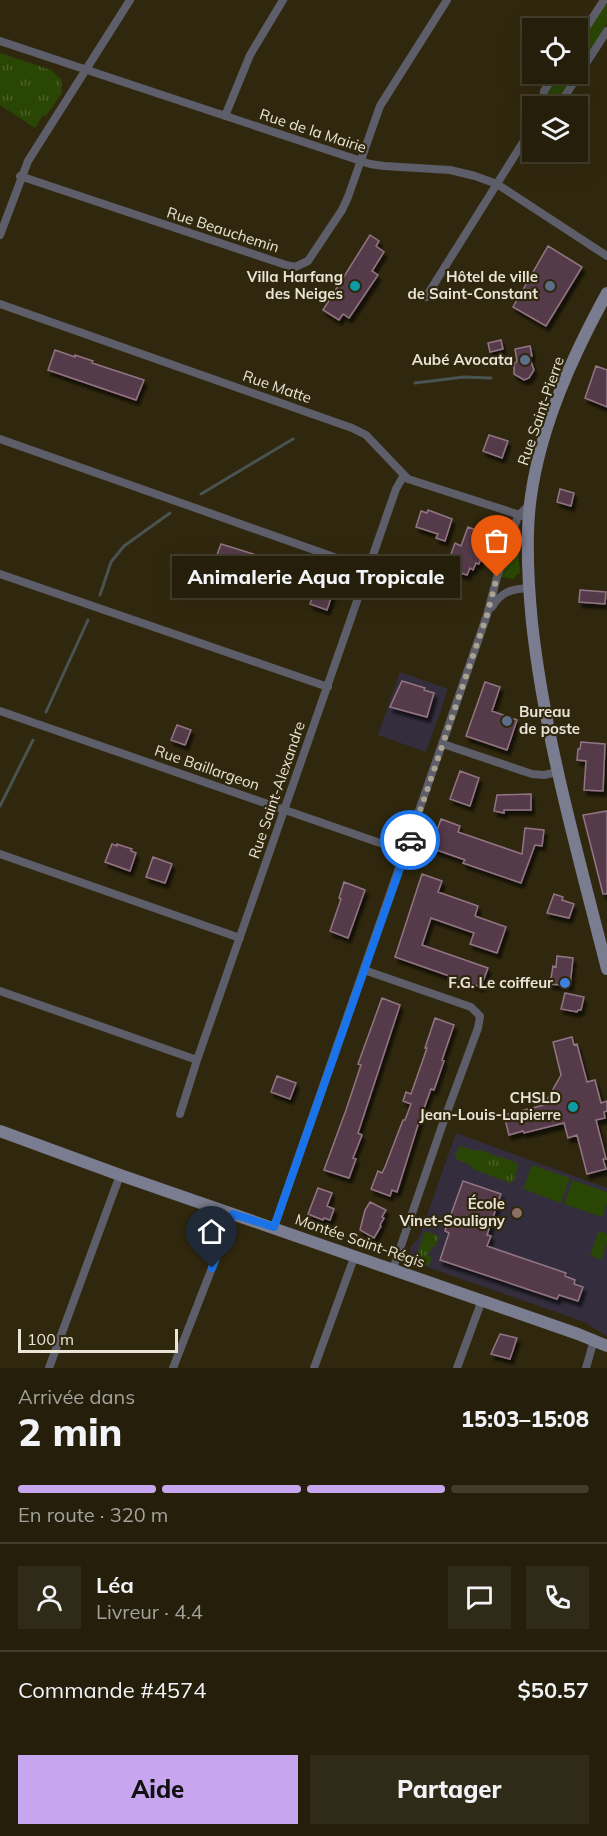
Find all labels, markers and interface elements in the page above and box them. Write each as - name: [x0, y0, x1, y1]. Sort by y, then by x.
- map controls: [522, 18, 588, 162]
- button: locate: [522, 18, 588, 84]
- button: layers: [522, 96, 588, 162]
- street label: Rue de la Mairie: [257, 104, 369, 157]
- street label: Rue Beauchemin: [165, 202, 282, 257]
- place label: Villa Harfang des Neiges: [246, 267, 343, 303]
- place label: Hôtel de ville de Saint-Constant: [407, 267, 538, 303]
- marker: Villa Harfang des Neiges: [348, 279, 362, 293]
- marker: Hôtel de ville de Saint-Constant: [543, 279, 557, 293]
- place label: Aubé Avocata: [412, 350, 513, 369]
- marker: Aubé Avocata: [518, 353, 532, 367]
- street label: Rue Saint-Pierre: [513, 354, 568, 468]
- street label: Rue Matte: [240, 366, 314, 407]
- pin: [471, 515, 522, 577]
- icon: bag: [480, 524, 513, 557]
- callout: Animalerie Aqua Tropicale: [173, 556, 461, 598]
- text: Animalerie Aqua Tropicale: [187, 564, 445, 589]
- place label: Bureau de poste: [519, 702, 580, 738]
- marker: Bureau de poste: [500, 714, 514, 728]
- street label: Rue Saint-Alexandre: [244, 719, 309, 861]
- street label: Rue Baillargeon: [152, 741, 262, 794]
- courier: [380, 810, 440, 870]
- icon: car: [394, 824, 427, 857]
- place label: F.G. Le coiffeur: [448, 973, 553, 992]
- marker: F.G. Le coiffeur: [558, 976, 572, 990]
- place label: CHSLD Jean-Louis-Lapierre: [419, 1088, 561, 1124]
- marker: CHSLD Jean-Louis-Lapierre: [566, 1100, 580, 1114]
- place label: École Vinet-Souligny: [398, 1194, 506, 1230]
- pin: [186, 1206, 237, 1268]
- marker: École Vinet-Souligny: [510, 1206, 524, 1220]
- street label: Montée Saint-Régis: [293, 1209, 428, 1272]
- icon: home: [195, 1215, 228, 1248]
- scale bar: [18, 1326, 178, 1354]
- text: 100 m: [27, 1329, 74, 1349]
- text: Arrivée dans: [18, 1384, 135, 1409]
- text: 15:03–15:08: [461, 1405, 589, 1433]
- text: 2 min: [18, 1407, 123, 1456]
- text: En route · 320 m: [18, 1502, 168, 1527]
- button: person: [18, 1566, 81, 1629]
- button: chat: [448, 1566, 511, 1629]
- button: phone: [526, 1566, 589, 1629]
- text: Léa: [96, 1571, 134, 1599]
- text: Livreur · 4.4: [96, 1599, 203, 1624]
- text: Commande #4574: [18, 1676, 206, 1704]
- text: $50.57: [518, 1676, 589, 1704]
- button: Aide: [18, 1755, 298, 1824]
- button: Partager: [310, 1755, 589, 1824]

